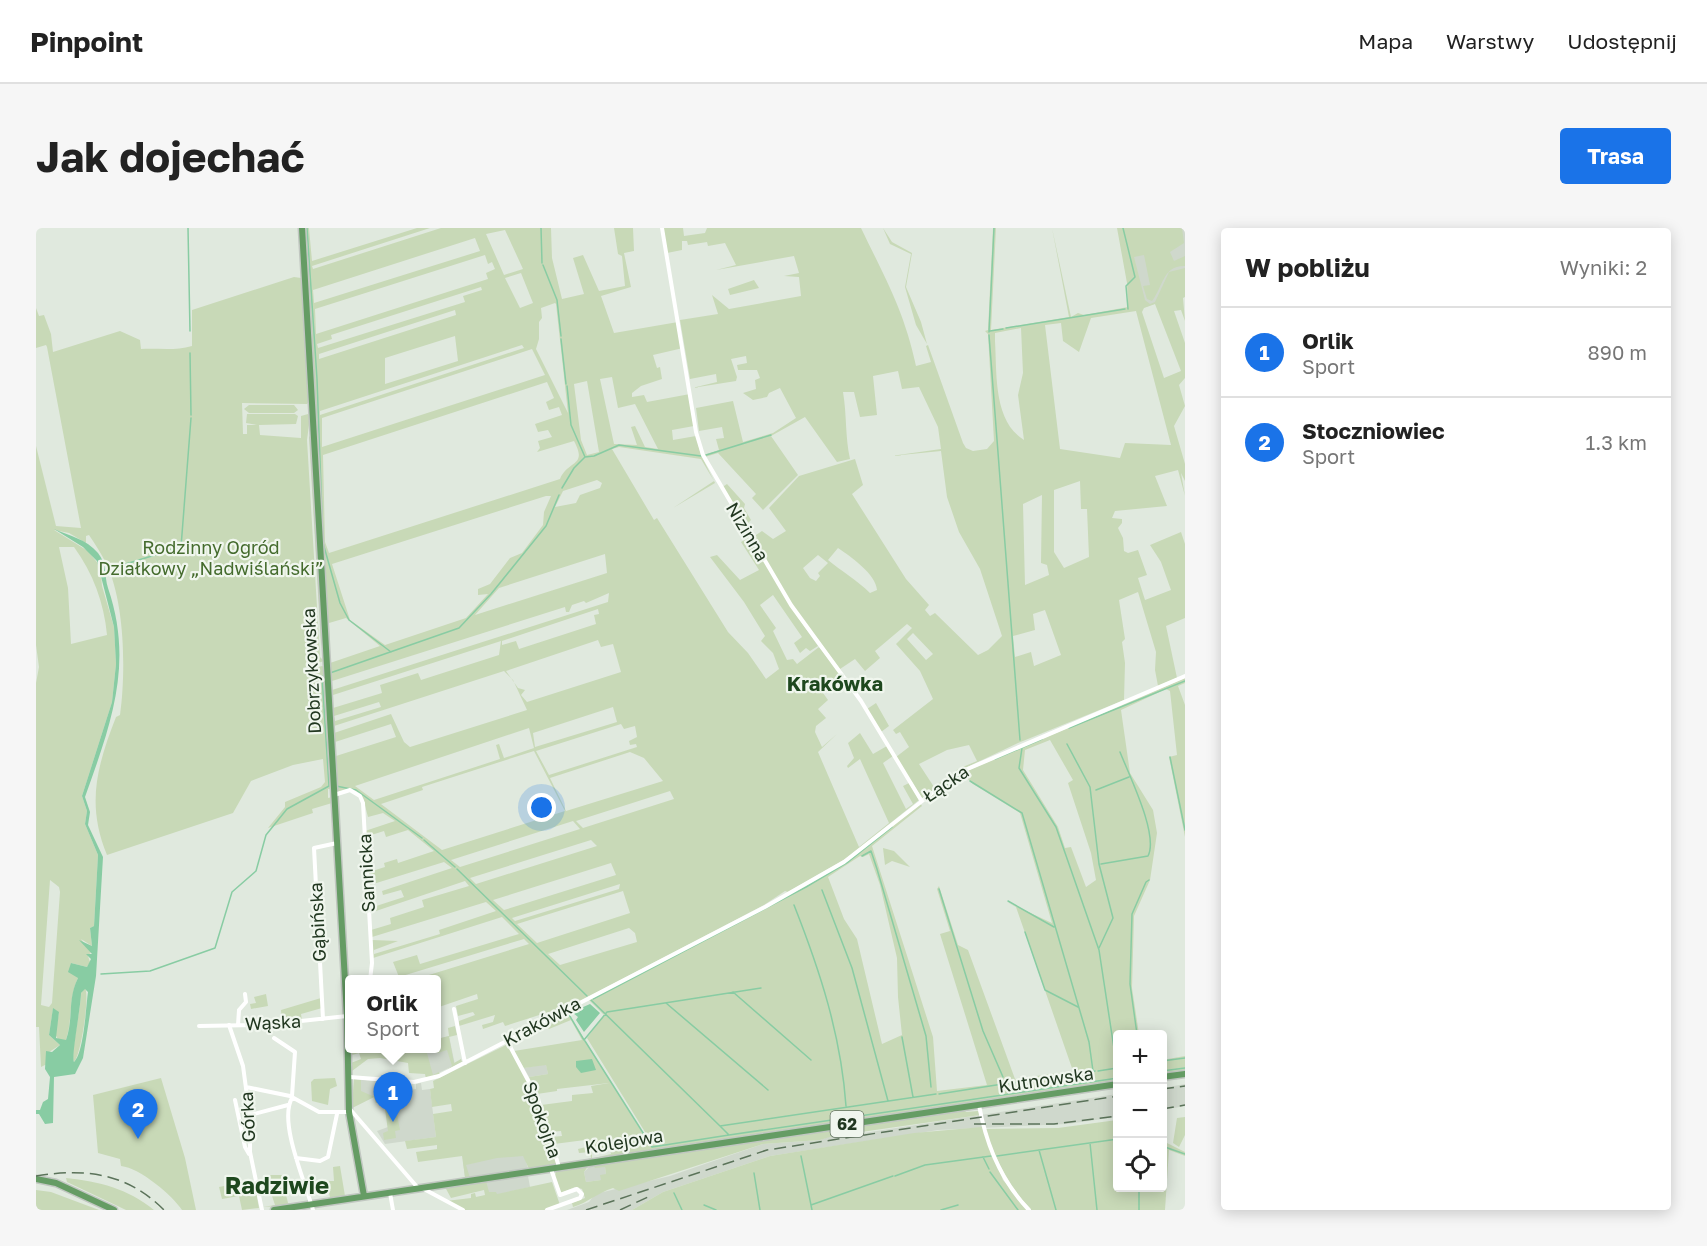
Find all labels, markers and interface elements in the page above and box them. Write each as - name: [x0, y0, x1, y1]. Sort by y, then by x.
- text: Pinpoint: [30, 25, 143, 58]
- text: Mapa: [1358, 28, 1413, 54]
- text: Warstwy: [1446, 28, 1534, 54]
- text: Udostępnij: [1567, 28, 1677, 54]
- button: Trasa: [1560, 128, 1671, 184]
- text: Jak dojechać: [36, 131, 305, 181]
- text: W pobliżu: [1245, 252, 1370, 283]
- text: Wyniki: 2: [1560, 255, 1647, 279]
- text: Orlik: [1302, 327, 1354, 354]
- text: 1: [1259, 340, 1270, 364]
- text: 890 m: [1588, 340, 1647, 364]
- text: Sport: [1302, 354, 1355, 378]
- text: Stoczniowiec: [1302, 417, 1445, 444]
- text: 2: [1258, 430, 1271, 454]
- text: 1.3 km: [1586, 430, 1647, 454]
- text: Sport: [1302, 444, 1355, 468]
- street label: Nizinna: [722, 498, 774, 565]
- park label: Rodzinny Ogród Działkowy „Nadwiślański”: [98, 536, 324, 579]
- street label: Dobrzykowska: [297, 608, 325, 734]
- district label: Krakówka: [787, 671, 883, 695]
- street label: Łącka: [918, 760, 973, 807]
- your location: [527, 793, 556, 822]
- street label: Sannicka: [353, 833, 379, 913]
- street label: Gąbińska: [304, 882, 330, 962]
- popup: [345, 975, 441, 1053]
- text: Orlik: [366, 989, 418, 1016]
- street label: Krakówka: [499, 992, 584, 1051]
- street label: Wąska: [244, 1010, 302, 1034]
- text: Sport: [366, 1016, 420, 1040]
- map controls: [1113, 1030, 1167, 1192]
- button: +: [1113, 1030, 1167, 1084]
- street label: Kutnowska: [997, 1061, 1095, 1097]
- pin: 1: [374, 1072, 412, 1122]
- street label: Spokojna: [519, 1078, 567, 1161]
- button: −: [1113, 1084, 1167, 1138]
- pin: 2: [118, 1090, 158, 1139]
- street label: Górka: [235, 1091, 259, 1143]
- road number: 62: [830, 1111, 864, 1137]
- street label: Kolejowa: [583, 1124, 664, 1158]
- button: locate: [1113, 1138, 1167, 1192]
- district label: Radziwie: [225, 1170, 329, 1199]

